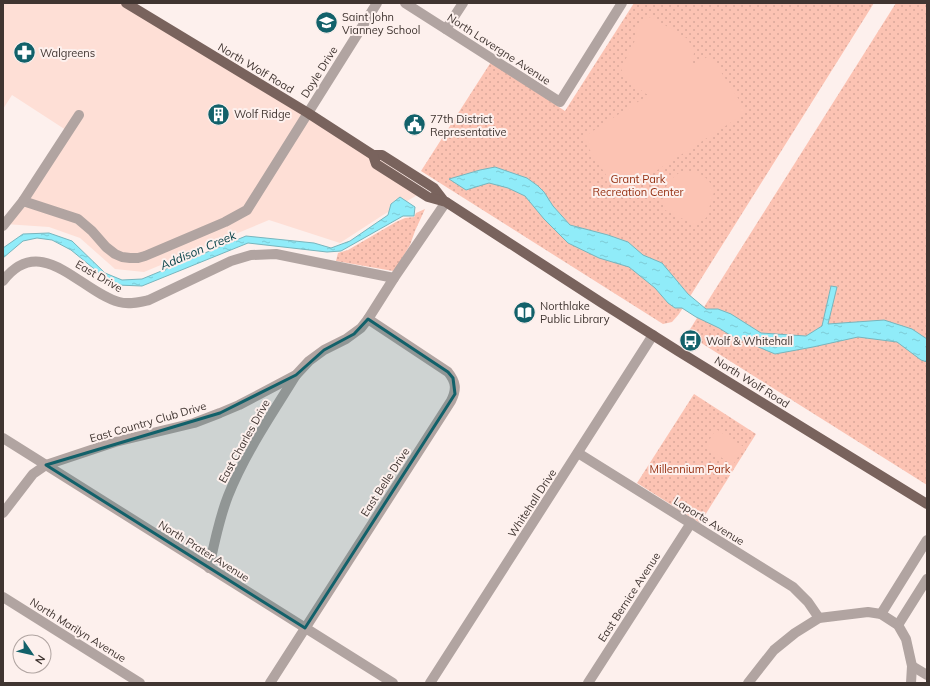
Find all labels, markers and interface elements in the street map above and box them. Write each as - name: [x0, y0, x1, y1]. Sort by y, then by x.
- school or university icon: Saint John Vianney School: [314, 10, 340, 36]
- place label: Saint John Vianney School: [342, 10, 420, 37]
- street label: North Lavergne Avenue: [445, 10, 553, 88]
- pharmacy icon: Walgreens: [11, 40, 37, 66]
- street label: North Wolf Road: [216, 40, 296, 96]
- street label: Doyle Drive: [298, 44, 340, 100]
- place label: Walgreens: [40, 46, 95, 60]
- building icon: Wolf Ridge: [205, 101, 231, 127]
- place label: Wolf Ridge: [234, 107, 291, 121]
- public building icon: 77th District Representative: [402, 112, 428, 138]
- place label: 77th District Representative: [430, 112, 507, 139]
- park label: Grant Park Recreation Center: [593, 172, 683, 199]
- water label: Addison Creek: [157, 227, 239, 273]
- street label: East Drive: [73, 257, 125, 295]
- library icon: Northlake Public Library: [512, 299, 538, 325]
- place label: Northlake Public Library: [540, 299, 610, 326]
- bus stop icon: Wolf & Whitehall: [677, 328, 703, 354]
- place label: Wolf & Whitehall: [706, 334, 793, 348]
- street label: North Wolf Road: [712, 353, 792, 411]
- street label: East Charles Drive: [215, 397, 273, 485]
- street label: East Country Club Drive: [88, 399, 208, 445]
- street label: East Belle Drive: [358, 445, 412, 519]
- park label: Millennium Park: [650, 462, 731, 476]
- street label: Whitehall Drive: [505, 466, 559, 540]
- street label: Laporte Avenue: [671, 494, 747, 548]
- street label: North Prater Avenue: [156, 517, 252, 585]
- street label: East Bernice Avenue: [595, 550, 663, 644]
- street label: North Marilyn Avenue: [28, 595, 128, 665]
- north arrow: [12, 634, 52, 674]

